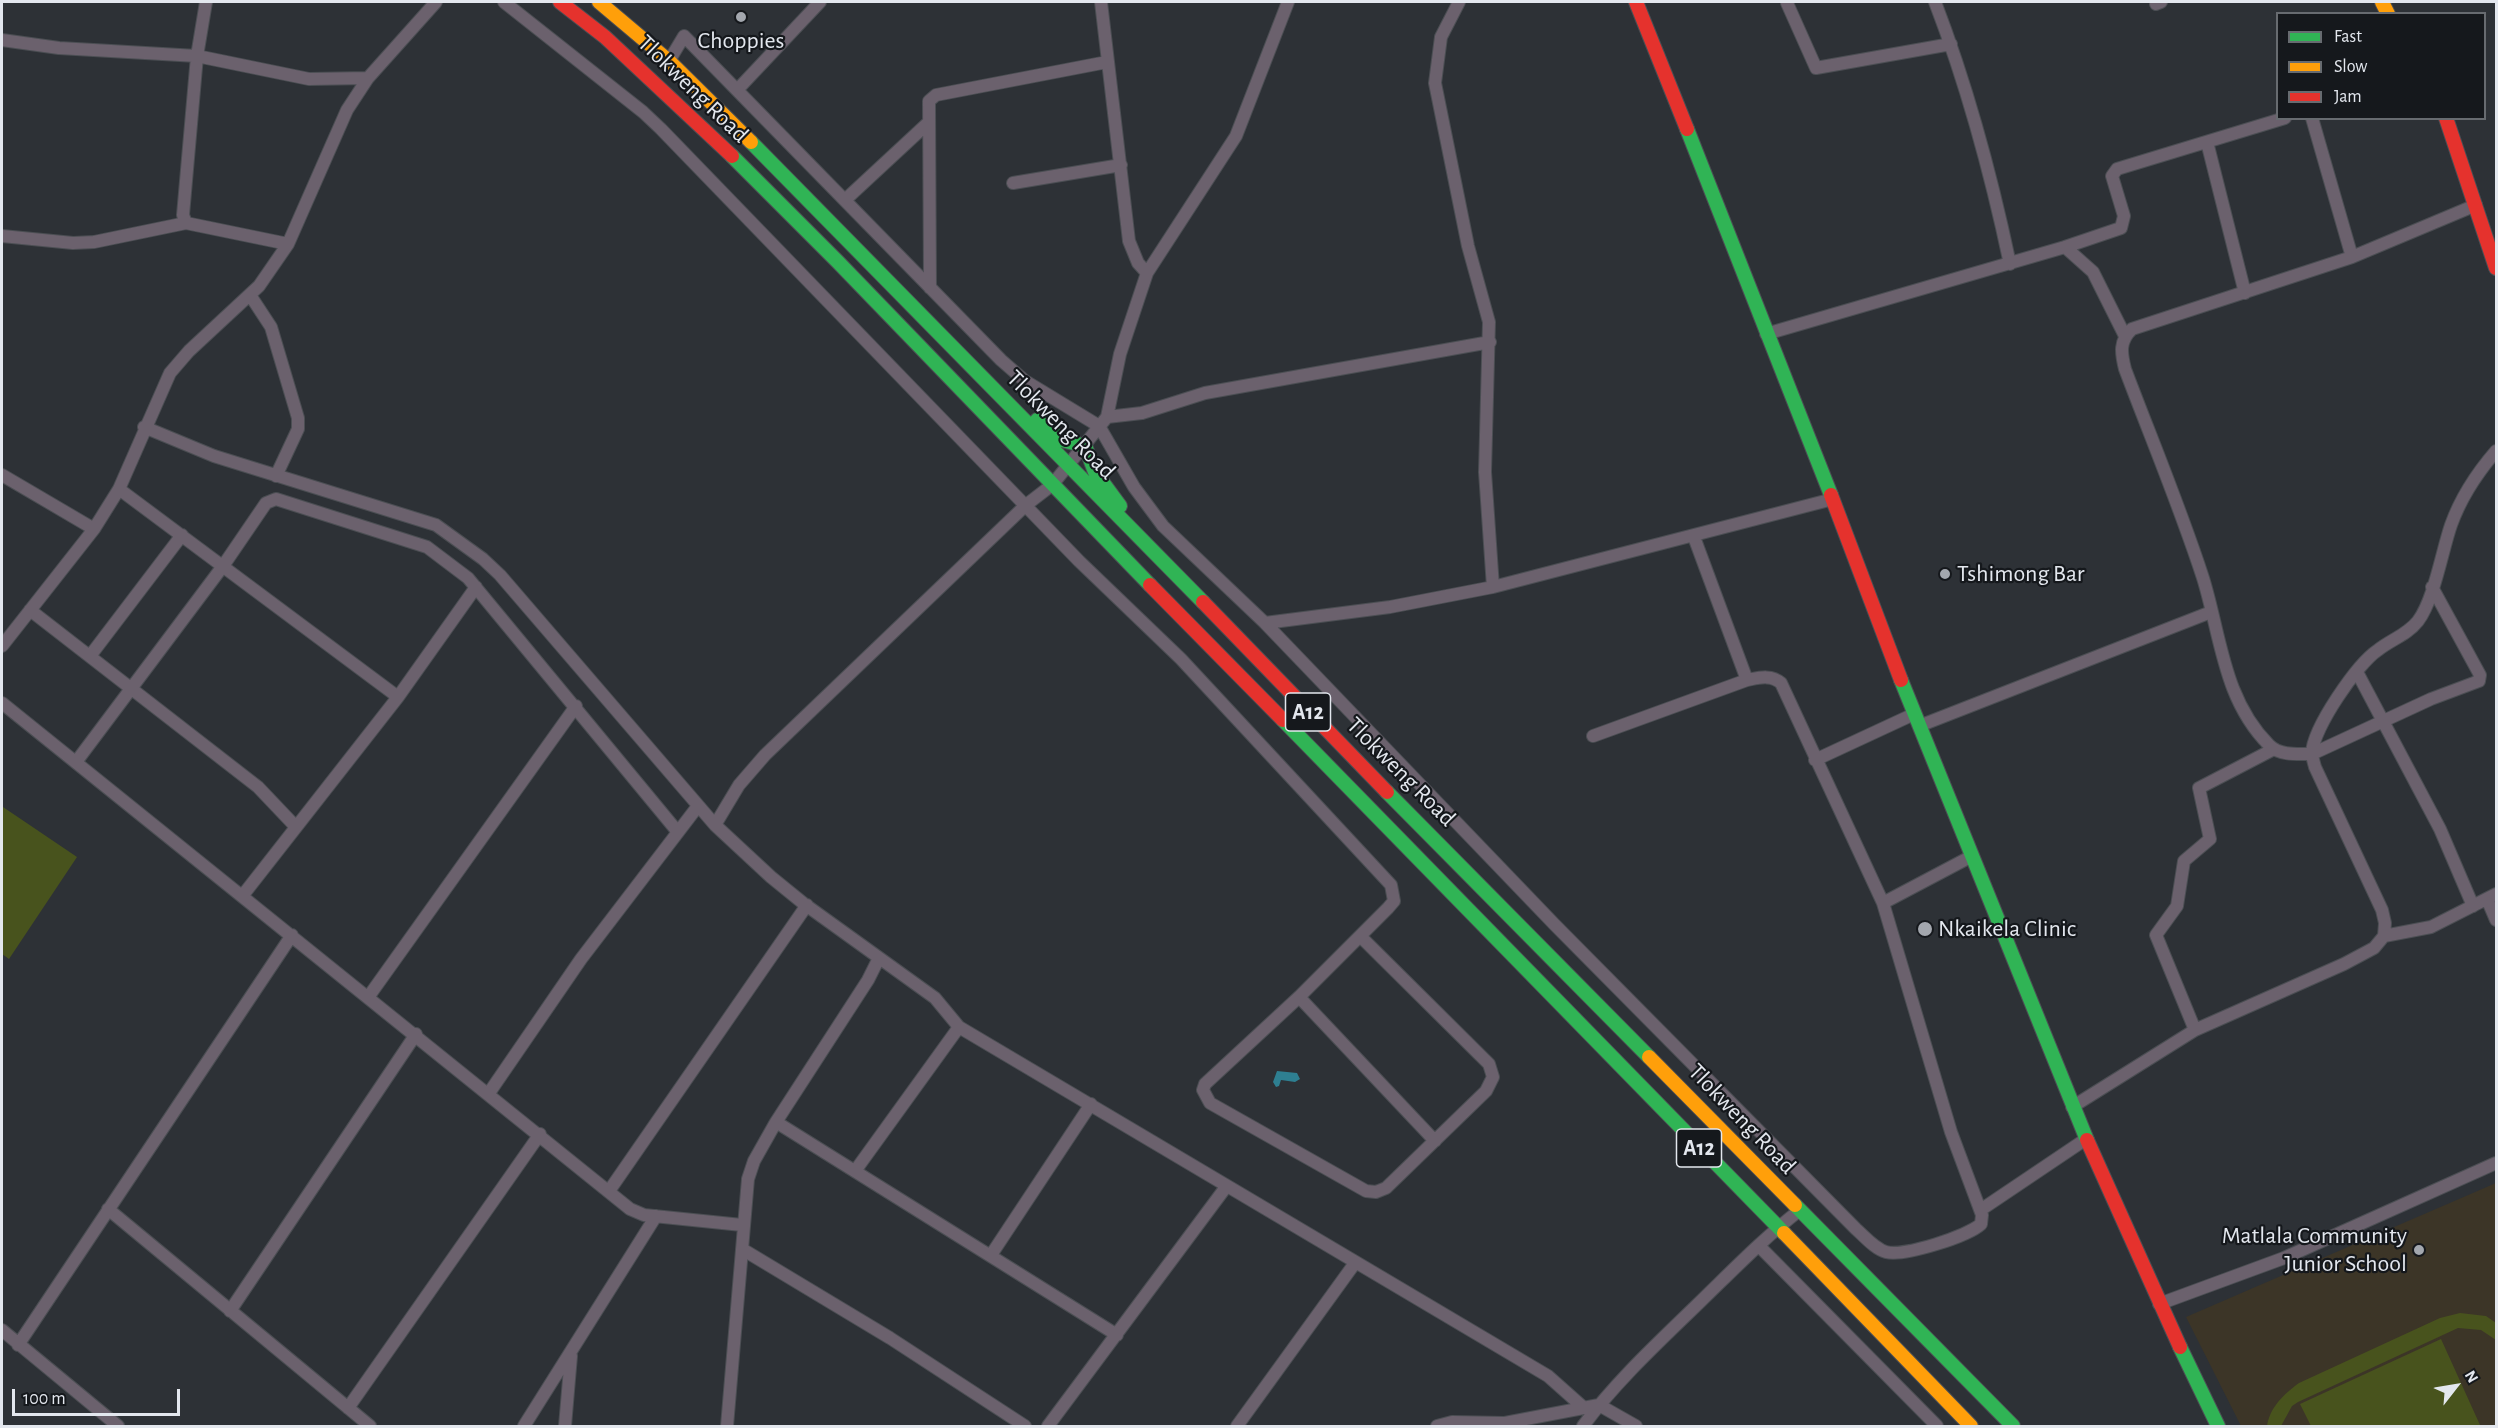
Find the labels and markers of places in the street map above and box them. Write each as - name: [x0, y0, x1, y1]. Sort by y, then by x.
- marker: Choppies: [734, 10, 748, 24]
- place label: Choppies: [698, 27, 784, 55]
- place label: Tshimong Bar: [1957, 560, 2085, 588]
- marker: Tshimong Bar: [1938, 567, 1952, 581]
- place label: Nkaikela Clinic: [1938, 915, 2076, 943]
- marker: Nkaikela Clinic: [1916, 920, 1934, 938]
- place label: Matlala Community Junior School: [2222, 1222, 2407, 1278]
- marker: Matlala Community Junior School: [2412, 1243, 2426, 1257]

